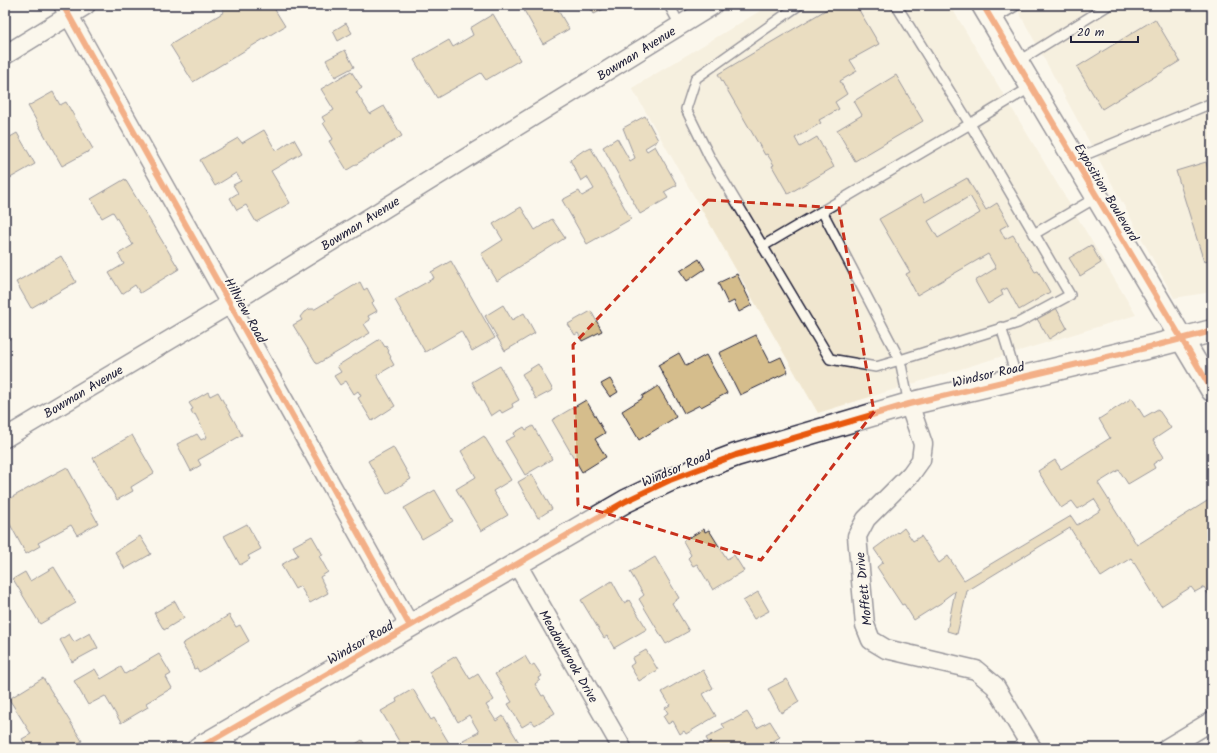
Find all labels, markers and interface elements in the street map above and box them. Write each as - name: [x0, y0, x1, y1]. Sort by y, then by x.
- scale bar: [1071, 18, 1138, 44]
- street label: Bowman Avenue: [593, 22, 681, 87]
- text: 20 m: [1077, 23, 1105, 42]
- street label: Exposition Boulevard: [1068, 139, 1144, 247]
- street label: Bowman Avenue: [317, 192, 405, 257]
- street label: Hillview Road: [218, 274, 272, 348]
- street label: Windsor Road: [950, 357, 1027, 394]
- street label: Bowman Avenue: [40, 360, 128, 424]
- street label: Windsor Road: [639, 445, 715, 493]
- street label: Moffett Drive: [850, 551, 879, 627]
- street label: Meadowbrook Drive: [532, 606, 603, 707]
- street label: Windsor Road: [324, 616, 398, 671]

